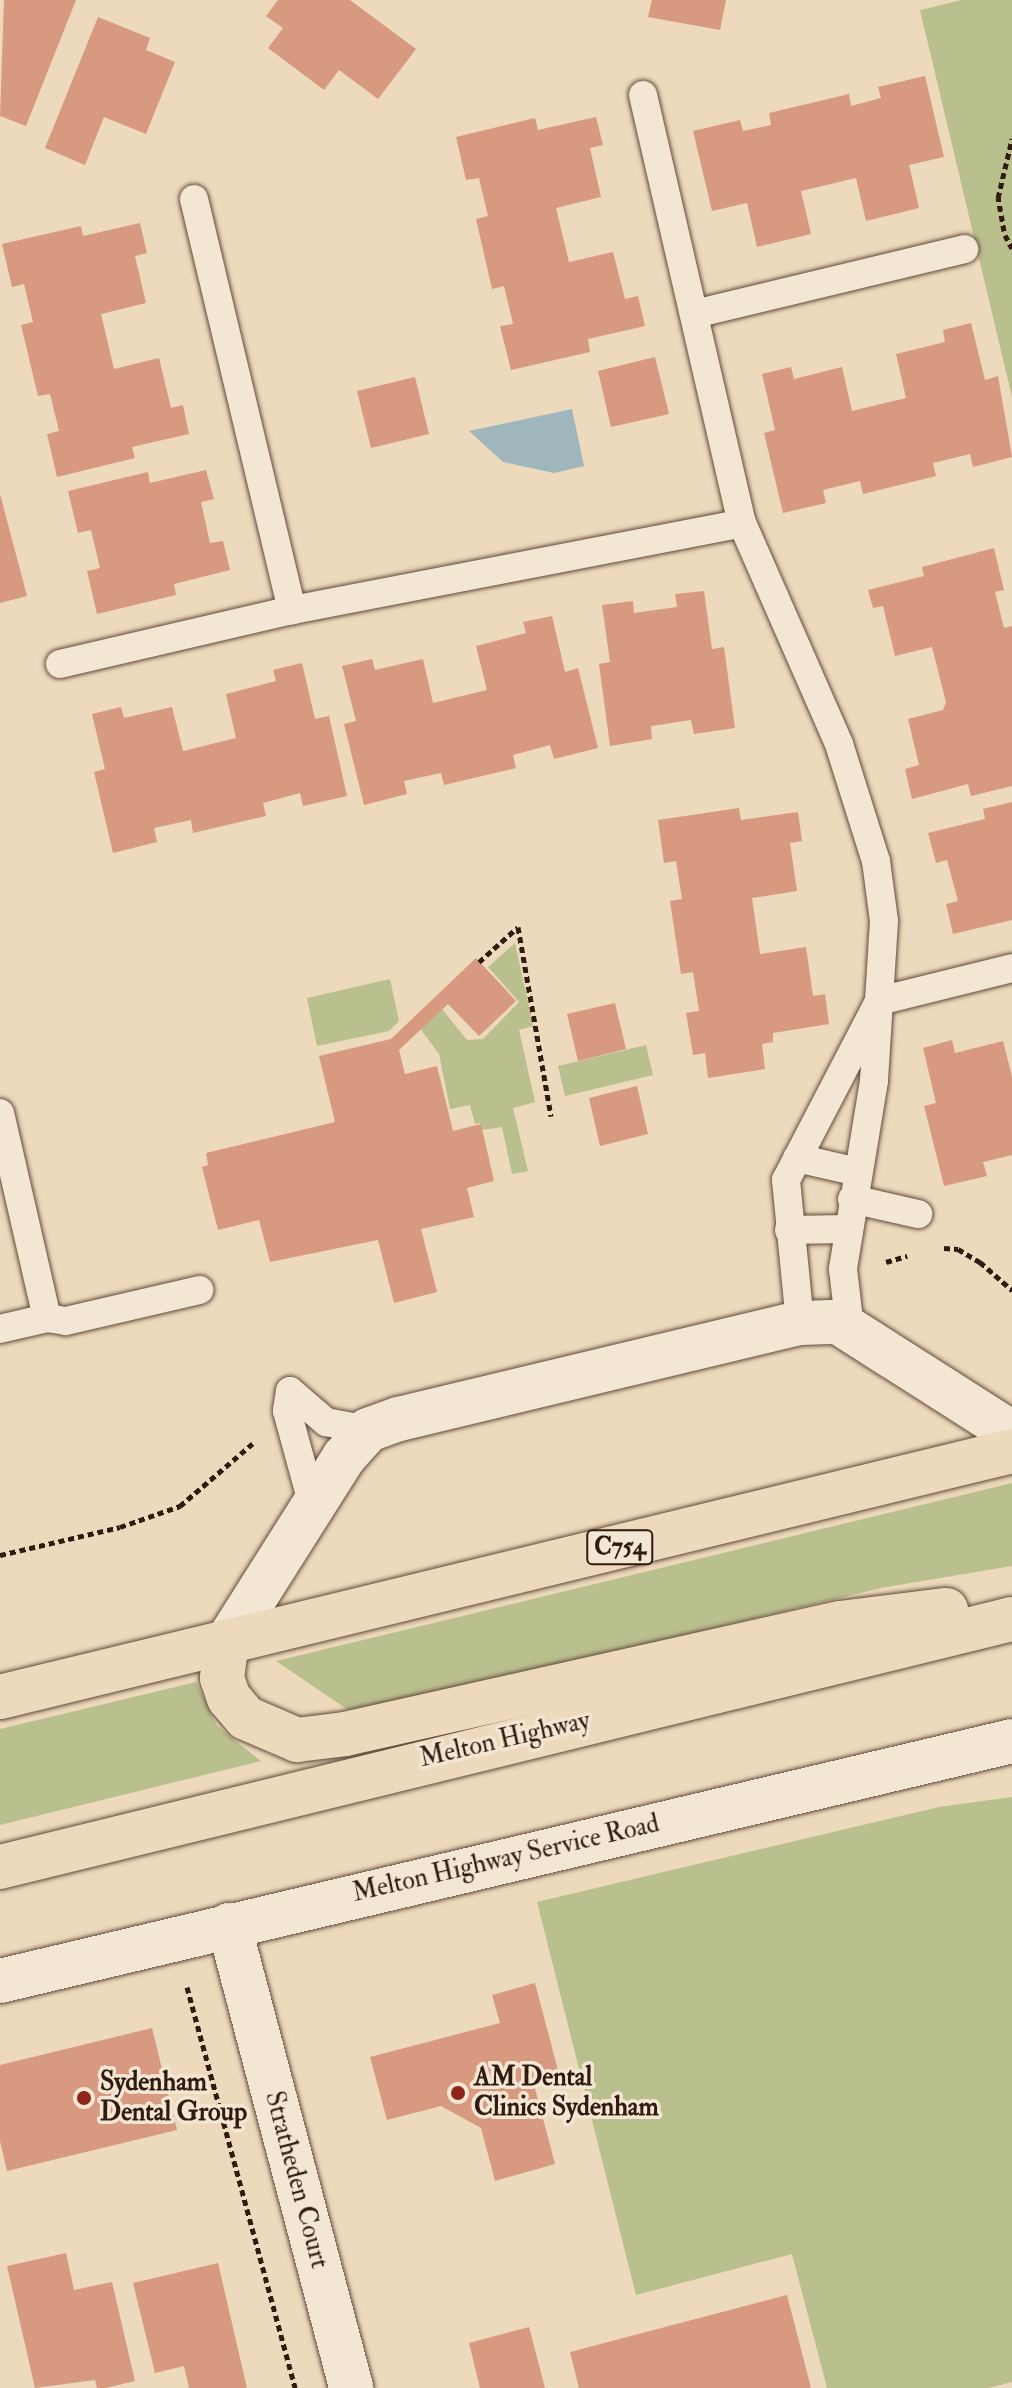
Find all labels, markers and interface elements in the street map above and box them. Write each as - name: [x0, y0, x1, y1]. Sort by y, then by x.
- road number: C754: [586, 1527, 654, 1567]
- street label: Melton Highway: [417, 1705, 593, 1775]
- street label: Melton Highway Service Road: [350, 1808, 662, 1910]
- place label: AM Dental Clinics Sydenham: [474, 2062, 659, 2124]
- place label: Sydenham Dental Group: [100, 2067, 247, 2128]
- marker: AM Dental Clinics Sydenham: [449, 2084, 467, 2102]
- street label: Stratheden Court: [257, 2088, 335, 2272]
- marker: Sydenham Dental Group: [75, 2089, 93, 2107]

